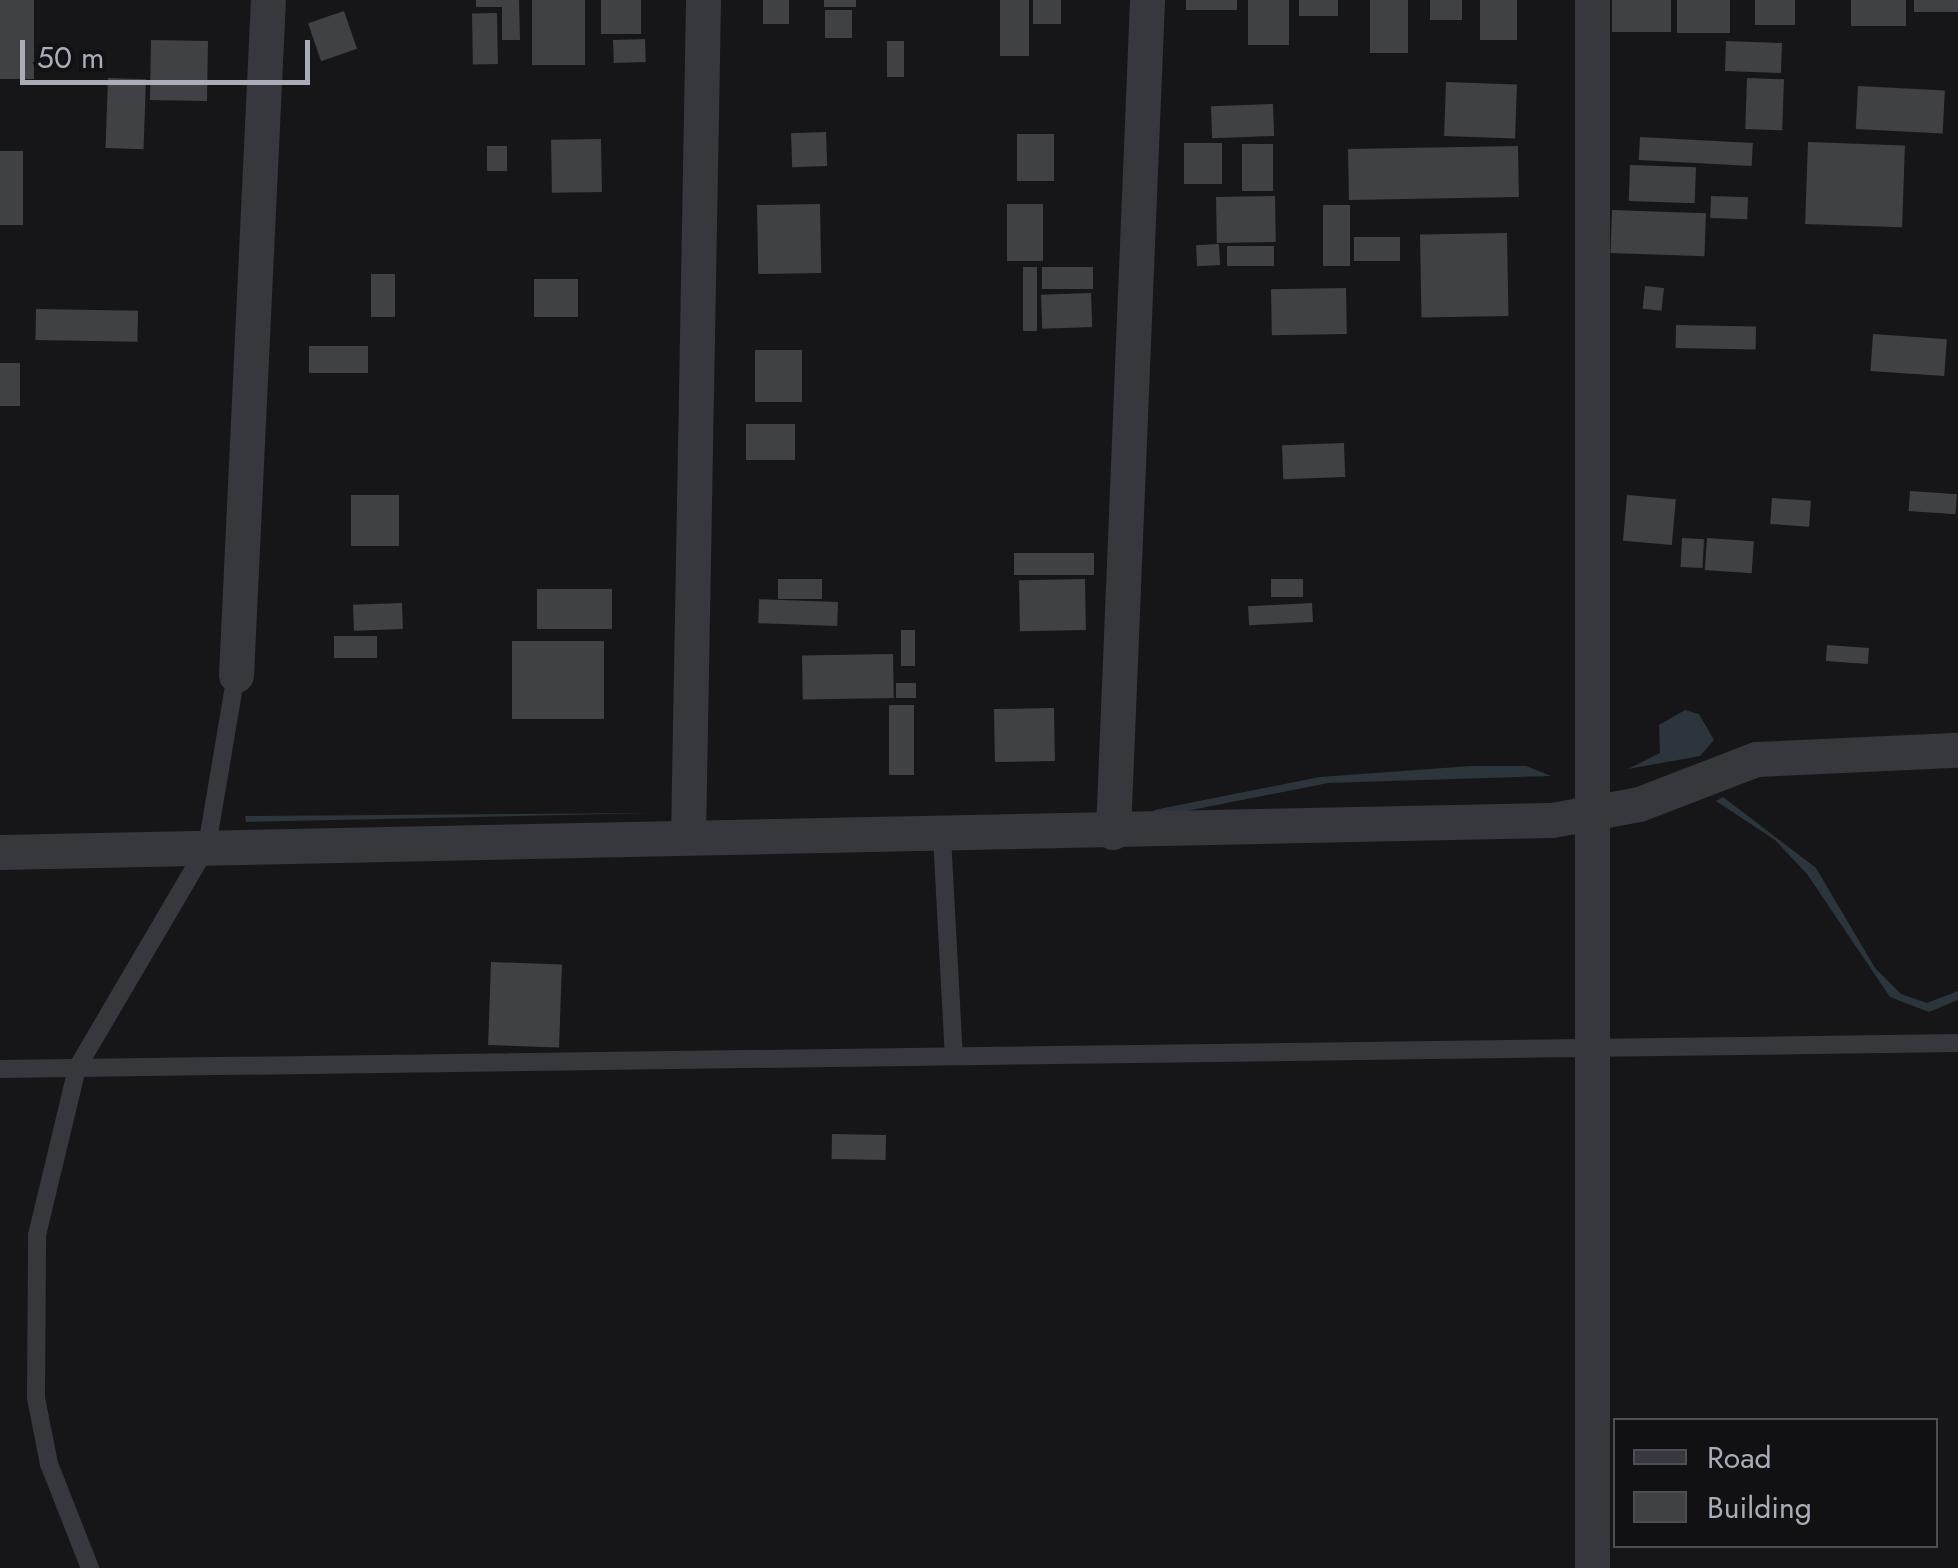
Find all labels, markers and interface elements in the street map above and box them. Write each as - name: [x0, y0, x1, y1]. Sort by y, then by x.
- scale bar: [25, 20, 315, 82]
- text: 50 m: [37, 36, 104, 79]
- legend: [1613, 1418, 1938, 1548]
- text: Road: [1707, 1436, 1772, 1479]
- text: Building: [1707, 1486, 1812, 1529]

